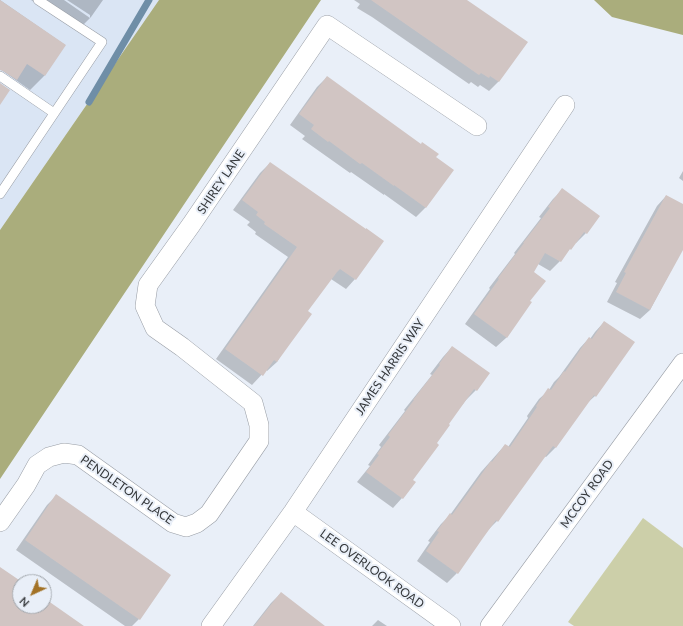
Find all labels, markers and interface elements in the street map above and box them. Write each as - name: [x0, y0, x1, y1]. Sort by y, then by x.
- street label: SHIREY LANE: [194, 147, 248, 217]
- street label: JAMES HARRIS WAY: [353, 316, 427, 418]
- street label: PENDLETON PLACE: [78, 452, 176, 528]
- street label: MCCOY ROAD: [557, 457, 617, 531]
- street label: LEE OVERLOOK ROAD: [317, 526, 427, 612]
- north arrow: [12, 574, 52, 614]
- text: N: [16, 595, 32, 610]

